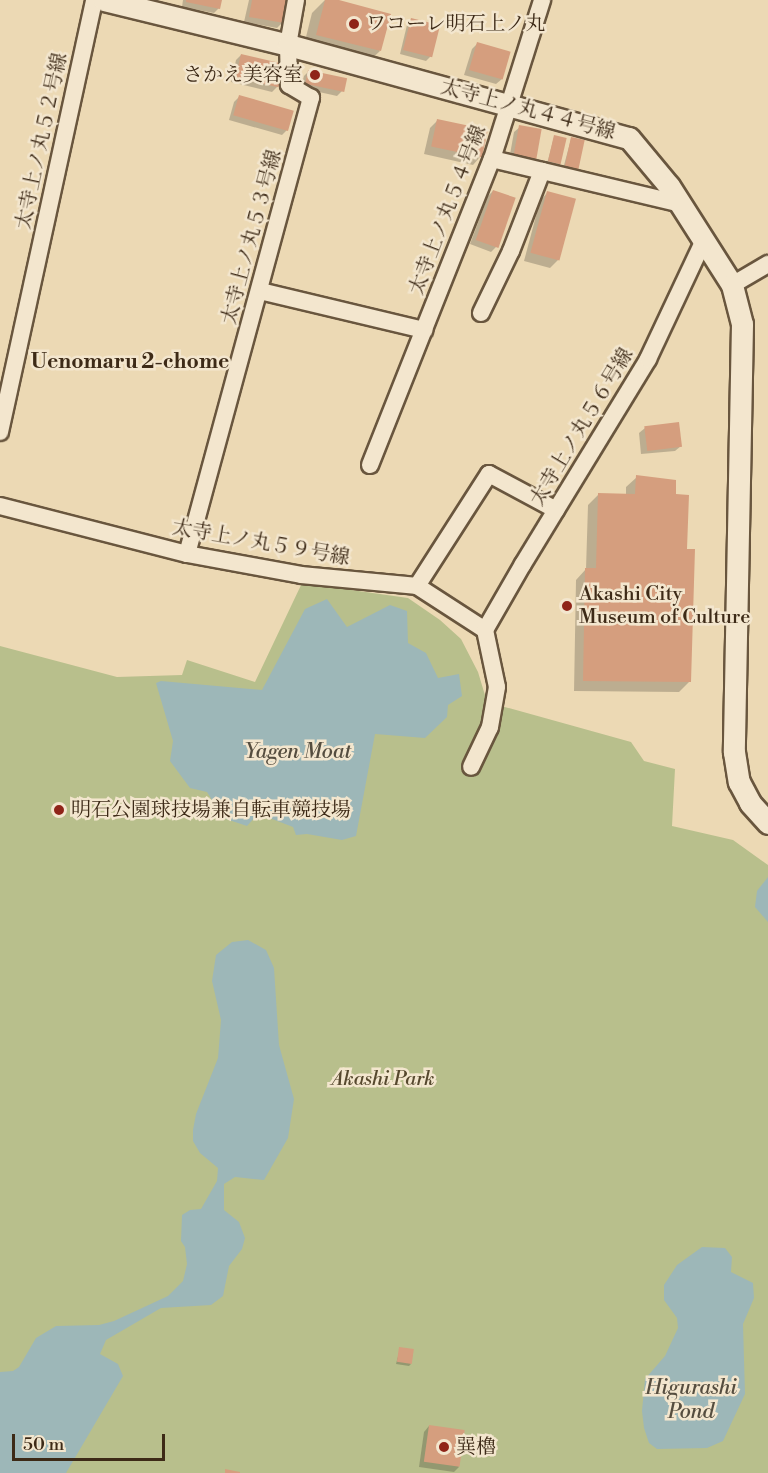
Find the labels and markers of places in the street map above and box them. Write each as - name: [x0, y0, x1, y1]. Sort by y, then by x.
- place label: ワコーレ明石上ノ丸: [366, 12, 546, 36]
- marker: ワコーレ明石上ノ丸: [347, 17, 361, 31]
- place label: さかえ美容室: [183, 63, 303, 87]
- marker: さかえ美容室: [308, 68, 322, 82]
- place label: Akashi City Museum of Culture: [579, 582, 750, 629]
- marker: Akashi City Museum of Culture: [560, 599, 574, 613]
- place label: 明石公園球技場兼自転車競技場: [71, 798, 351, 822]
- marker: 明石公園球技場兼自転車競技場: [52, 803, 66, 817]
- place label: 巽櫓: [456, 1435, 496, 1459]
- marker: 巽櫓: [437, 1440, 451, 1454]

